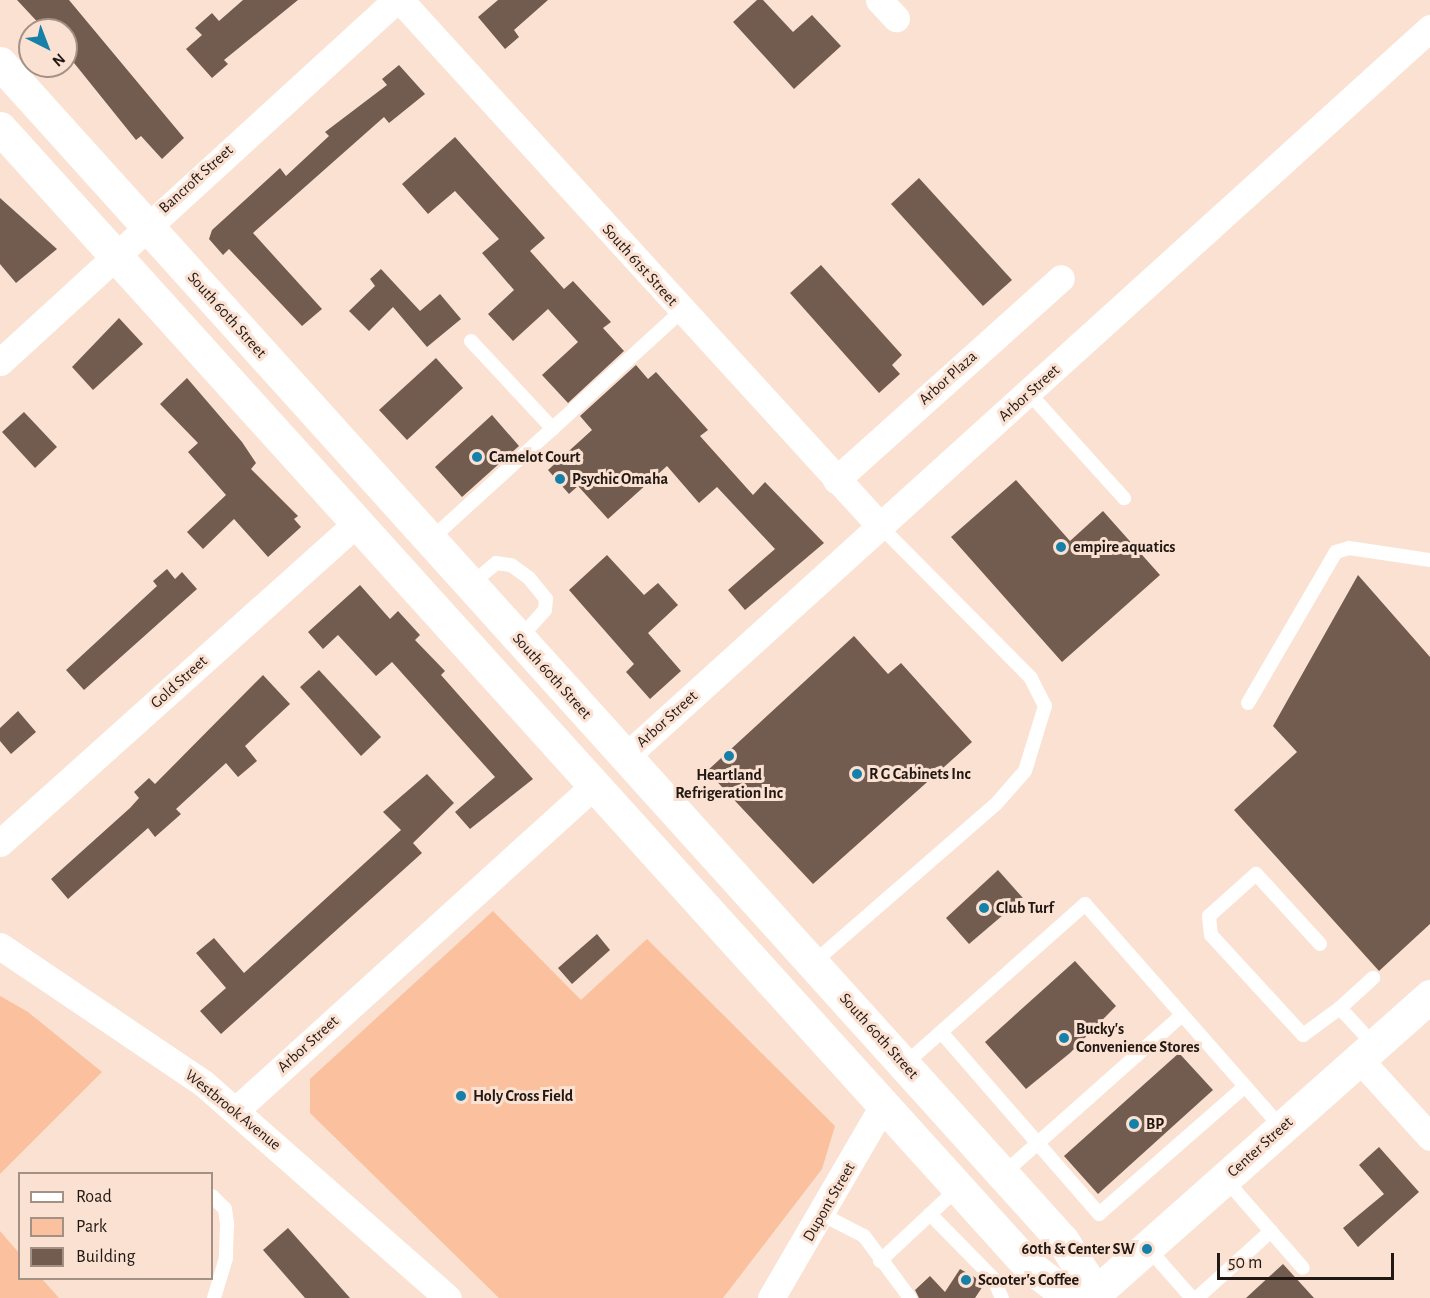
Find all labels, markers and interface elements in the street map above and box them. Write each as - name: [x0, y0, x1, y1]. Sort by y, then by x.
- north arrow: [18, 18, 78, 78]
- text: N: [49, 50, 68, 70]
- street label: Bancroft Street: [155, 141, 237, 217]
- street label: South 61st Street: [598, 220, 682, 310]
- street label: South 60th Street: [183, 268, 271, 362]
- street label: Arbor Plaza: [915, 347, 981, 409]
- street label: Arbor Street: [994, 361, 1064, 425]
- place label: Camelot Court: [489, 447, 580, 467]
- marker: Camelot Court: [470, 450, 484, 464]
- place label: Psychic Omaha: [572, 469, 668, 489]
- marker: Psychic Omaha: [553, 472, 567, 486]
- place label: empire aquatics: [1073, 537, 1175, 557]
- marker: empire aquatics: [1054, 540, 1068, 554]
- street label: South 60th Street: [508, 629, 596, 723]
- street label: Gold Street: [147, 652, 211, 712]
- street label: Arbor Street: [632, 687, 702, 751]
- marker: Heartland Refrigeration Inc: [722, 749, 736, 763]
- place label: R G Cabinets Inc: [869, 764, 971, 784]
- place label: Heartland Refrigeration Inc: [675, 765, 783, 803]
- marker: R G Cabinets Inc: [850, 767, 864, 781]
- place label: Club Turf: [996, 898, 1054, 918]
- marker: Club Turf: [977, 901, 991, 915]
- street label: South 60th Street: [835, 989, 923, 1083]
- street label: Arbor Street: [273, 1012, 343, 1076]
- place label: Bucky's Convenience Stores: [1076, 1019, 1200, 1057]
- marker: Bucky's Convenience Stores: [1057, 1031, 1071, 1045]
- street label: Westbrook Avenue: [181, 1066, 285, 1154]
- place label: Holy Cross Field: [473, 1086, 573, 1106]
- marker: Holy Cross Field: [454, 1089, 468, 1103]
- street label: Center Street: [1223, 1113, 1297, 1181]
- place label: BP: [1146, 1114, 1164, 1134]
- marker: BP: [1127, 1117, 1141, 1131]
- street label: Dupont Street: [799, 1159, 859, 1245]
- legend: [18, 1172, 213, 1280]
- text: Road: [76, 1188, 112, 1206]
- text: Park: [76, 1218, 107, 1236]
- place label: 60th & Center SW: [1022, 1239, 1135, 1259]
- scale bar: [1220, 1241, 1397, 1279]
- marker: 60th & Center SW: [1140, 1242, 1154, 1256]
- text: Building: [76, 1248, 135, 1266]
- text: 50 m: [1228, 1254, 1262, 1272]
- place label: Scooter's Coffee: [978, 1270, 1079, 1290]
- marker: Scooter's Coffee: [959, 1273, 973, 1287]

